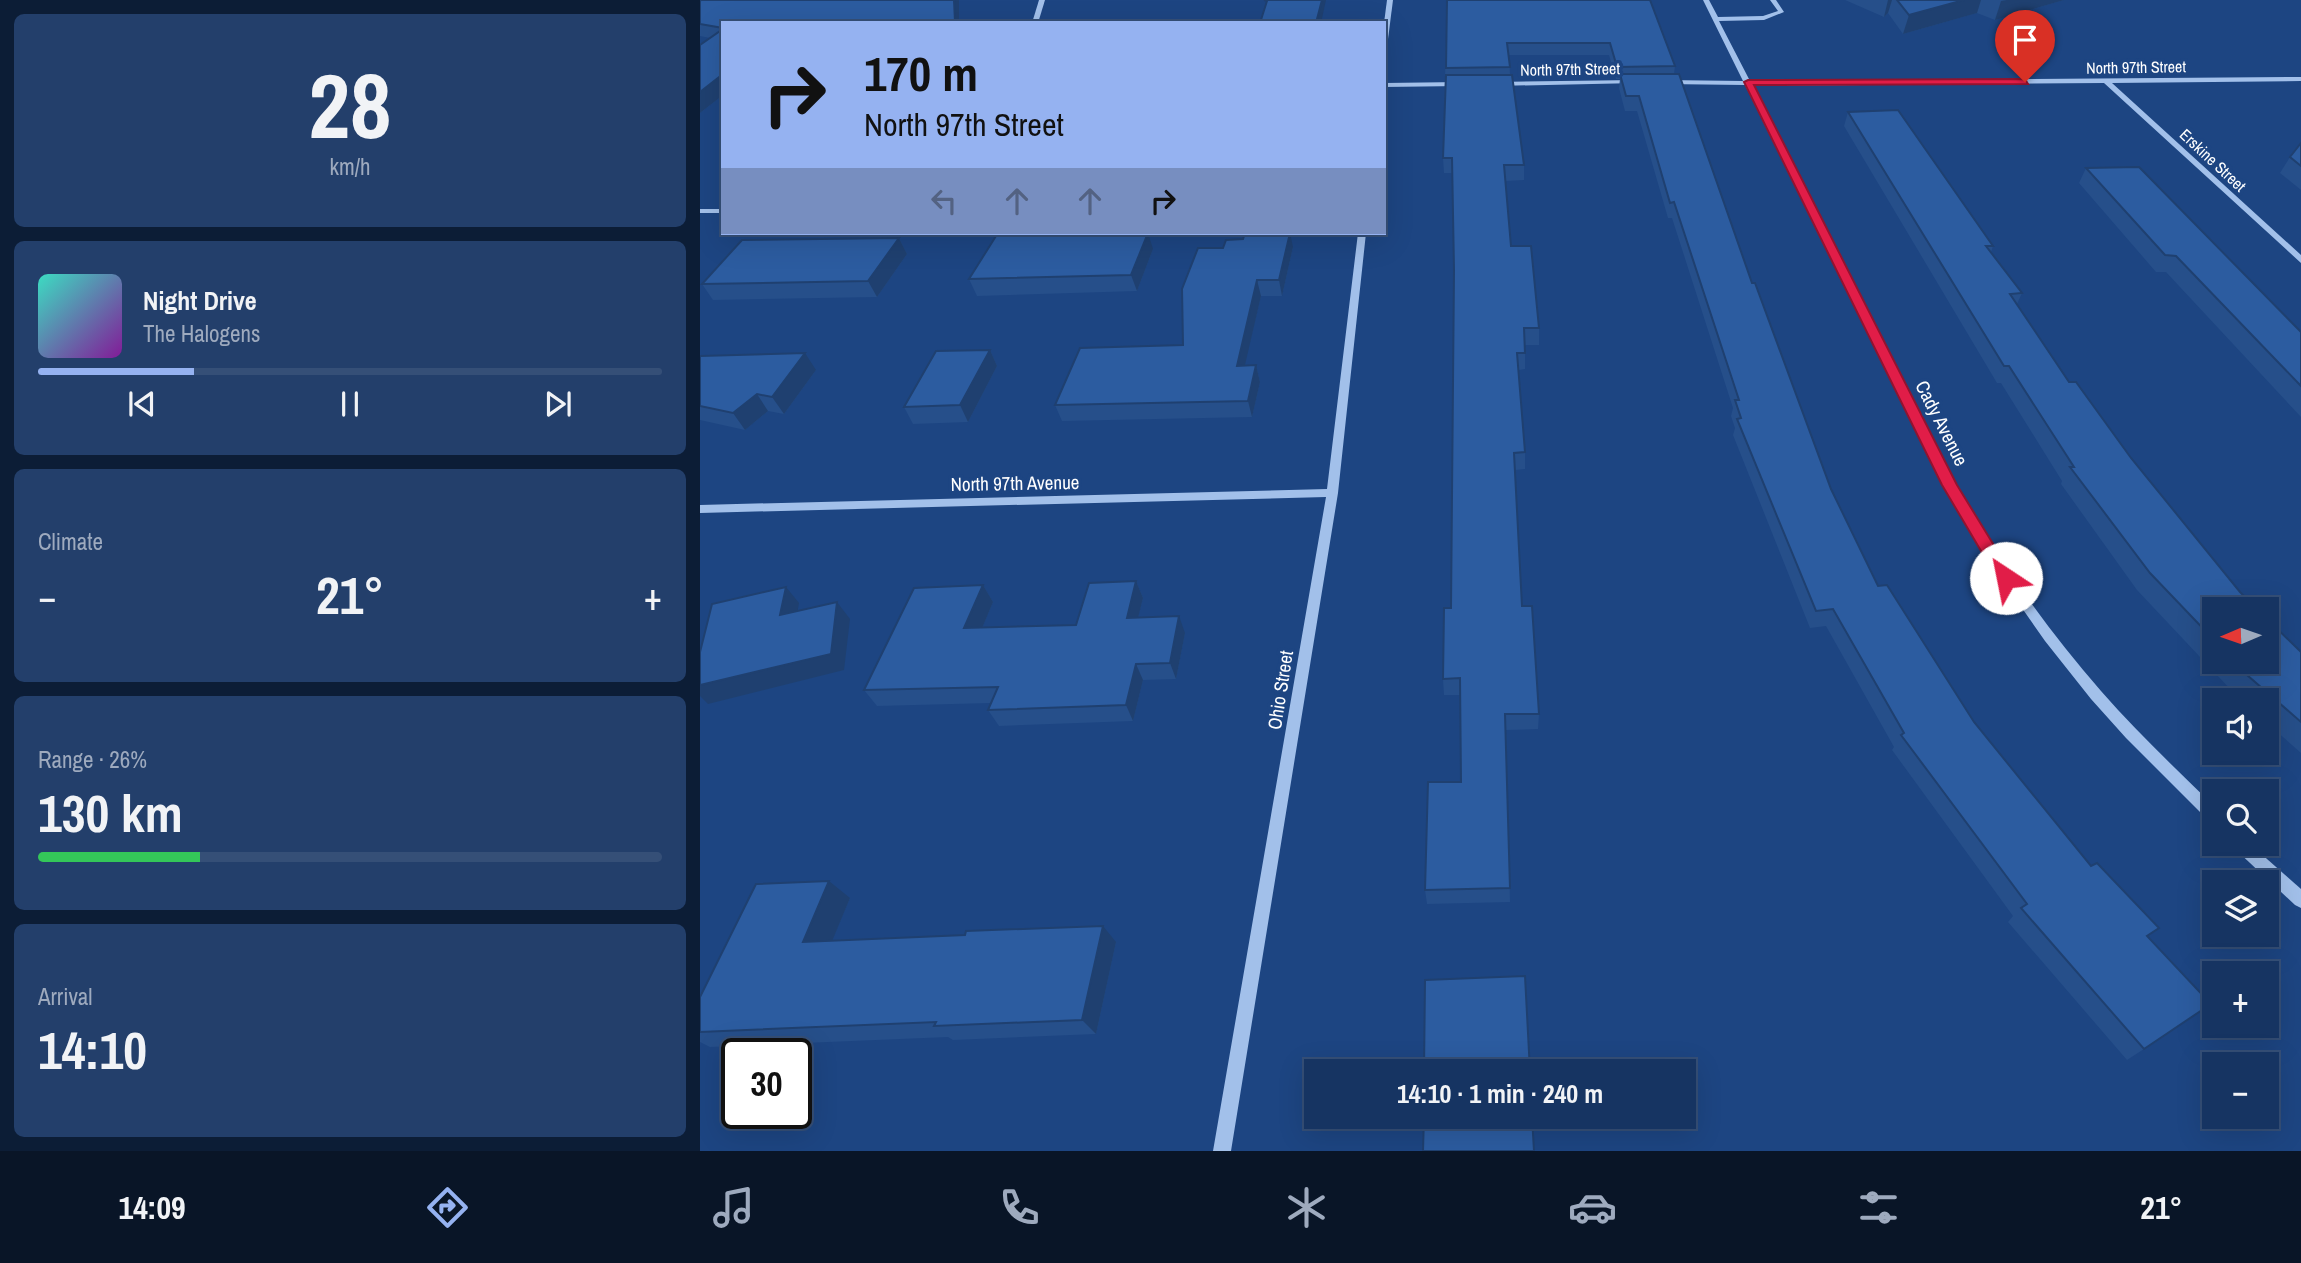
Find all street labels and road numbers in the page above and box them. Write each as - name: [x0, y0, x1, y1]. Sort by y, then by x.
- street label: North 97th Street: [2086, 55, 2186, 79]
- street label: North 97th Street: [1520, 57, 1620, 81]
- street label: Erskine Street: [2175, 124, 2251, 197]
- street label: Cady Avenue: [1909, 376, 1975, 470]
- street label: North 97th Avenue: [950, 469, 1080, 497]
- street label: Ohio Street: [1261, 648, 1299, 731]

